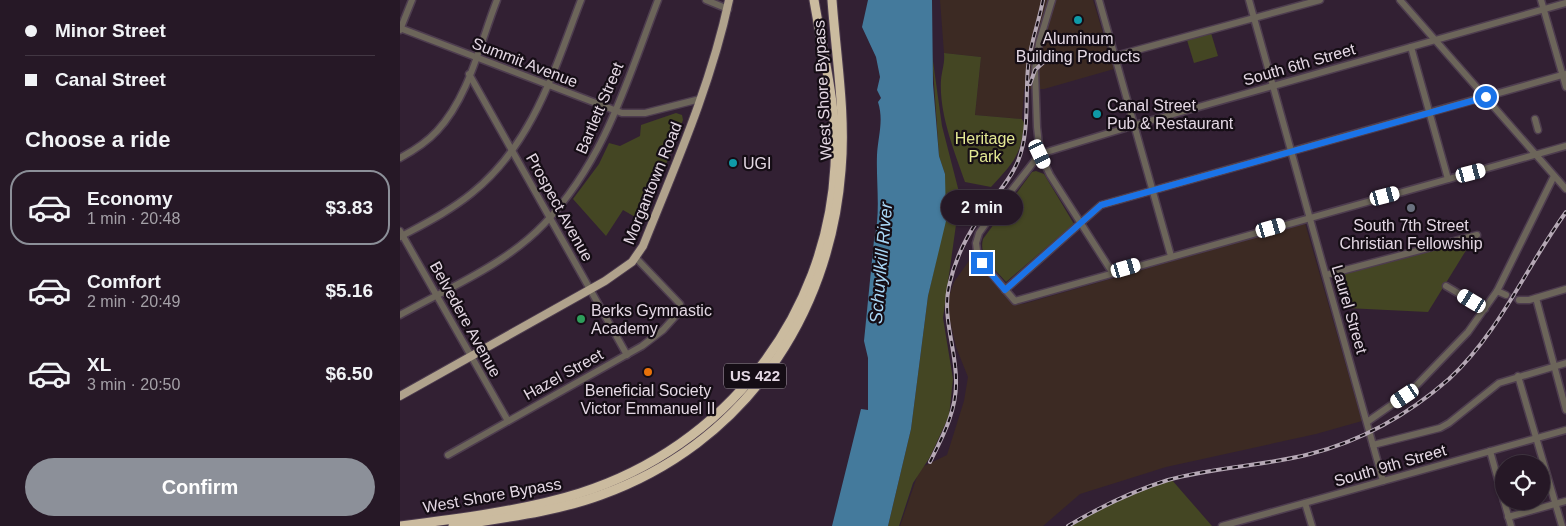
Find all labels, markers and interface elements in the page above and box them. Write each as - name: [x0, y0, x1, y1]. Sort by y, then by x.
- marker: Aluminum Building Products: [1072, 14, 1084, 26]
- text: Minor Street: [55, 20, 166, 41]
- street label: West Shore Bypass: [810, 20, 835, 160]
- place label: Aluminum Building Products: [1016, 30, 1140, 65]
- street label: Summit Avenue: [470, 35, 580, 90]
- street label: South 6th Street: [1241, 40, 1358, 89]
- street label: Bartlett Street: [573, 59, 627, 157]
- text: Canal Street: [55, 69, 166, 90]
- route start: [1475, 86, 1497, 108]
- place label: Canal Street Pub & Restaurant: [1107, 97, 1234, 132]
- marker: Canal Street Pub & Restaurant: [1091, 108, 1103, 120]
- street label: Morgantown Road: [620, 119, 685, 247]
- text: Choose a ride: [25, 127, 170, 152]
- park label: Heritage Park: [955, 130, 1015, 165]
- car: [1026, 137, 1053, 171]
- street label: Prospect Avenue: [523, 150, 596, 264]
- place label: UGI: [743, 155, 771, 172]
- marker: UGI: [727, 157, 739, 169]
- car: [1454, 162, 1487, 184]
- icon: car: [27, 185, 72, 230]
- car: [1368, 185, 1401, 207]
- text: Economy: [87, 188, 173, 209]
- callout: 2 min: [941, 190, 1023, 226]
- text: $3.83: [325, 197, 373, 218]
- text: 2 min: [961, 199, 1003, 216]
- water label: Schuylkill River: [866, 200, 896, 325]
- marker: South 7th Street Christian Fellowship: [1405, 202, 1417, 214]
- text: 1 min · 20:48: [87, 210, 180, 227]
- car: [1254, 217, 1287, 239]
- place label: South 7th Street Christian Fellowship: [1339, 217, 1483, 252]
- route end: [971, 252, 993, 274]
- car: [1109, 257, 1142, 279]
- street label: Belvedere Avenue: [427, 258, 504, 380]
- street label: Laurel Street: [1329, 263, 1370, 356]
- icon: car: [27, 268, 72, 313]
- text: Comfort: [87, 271, 161, 292]
- text: $5.16: [325, 280, 373, 301]
- car: [1455, 287, 1488, 315]
- text: 2 min · 20:49: [87, 293, 180, 310]
- place label: Berks Gymnastic Academy: [591, 302, 712, 337]
- marker: Berks Gymnastic Academy: [575, 313, 587, 325]
- street label: Hazel Street: [521, 345, 606, 403]
- icon: car: [27, 351, 72, 396]
- text: XL: [87, 354, 111, 375]
- text: $6.50: [325, 363, 373, 384]
- road number: US 422: [724, 364, 786, 388]
- marker: Beneficial Society Victor Emmanuel II: [642, 366, 654, 378]
- text: 3 min · 20:50: [87, 376, 180, 393]
- car: [1388, 381, 1421, 411]
- place label: Beneficial Society Victor Emmanuel II: [581, 382, 715, 417]
- street label: South 9th Street: [1332, 441, 1449, 490]
- map controls: [1495, 455, 1550, 510]
- button: locate: [1495, 455, 1550, 510]
- button: Confirm: [25, 458, 375, 516]
- street label: West Shore Bypass: [422, 475, 563, 516]

